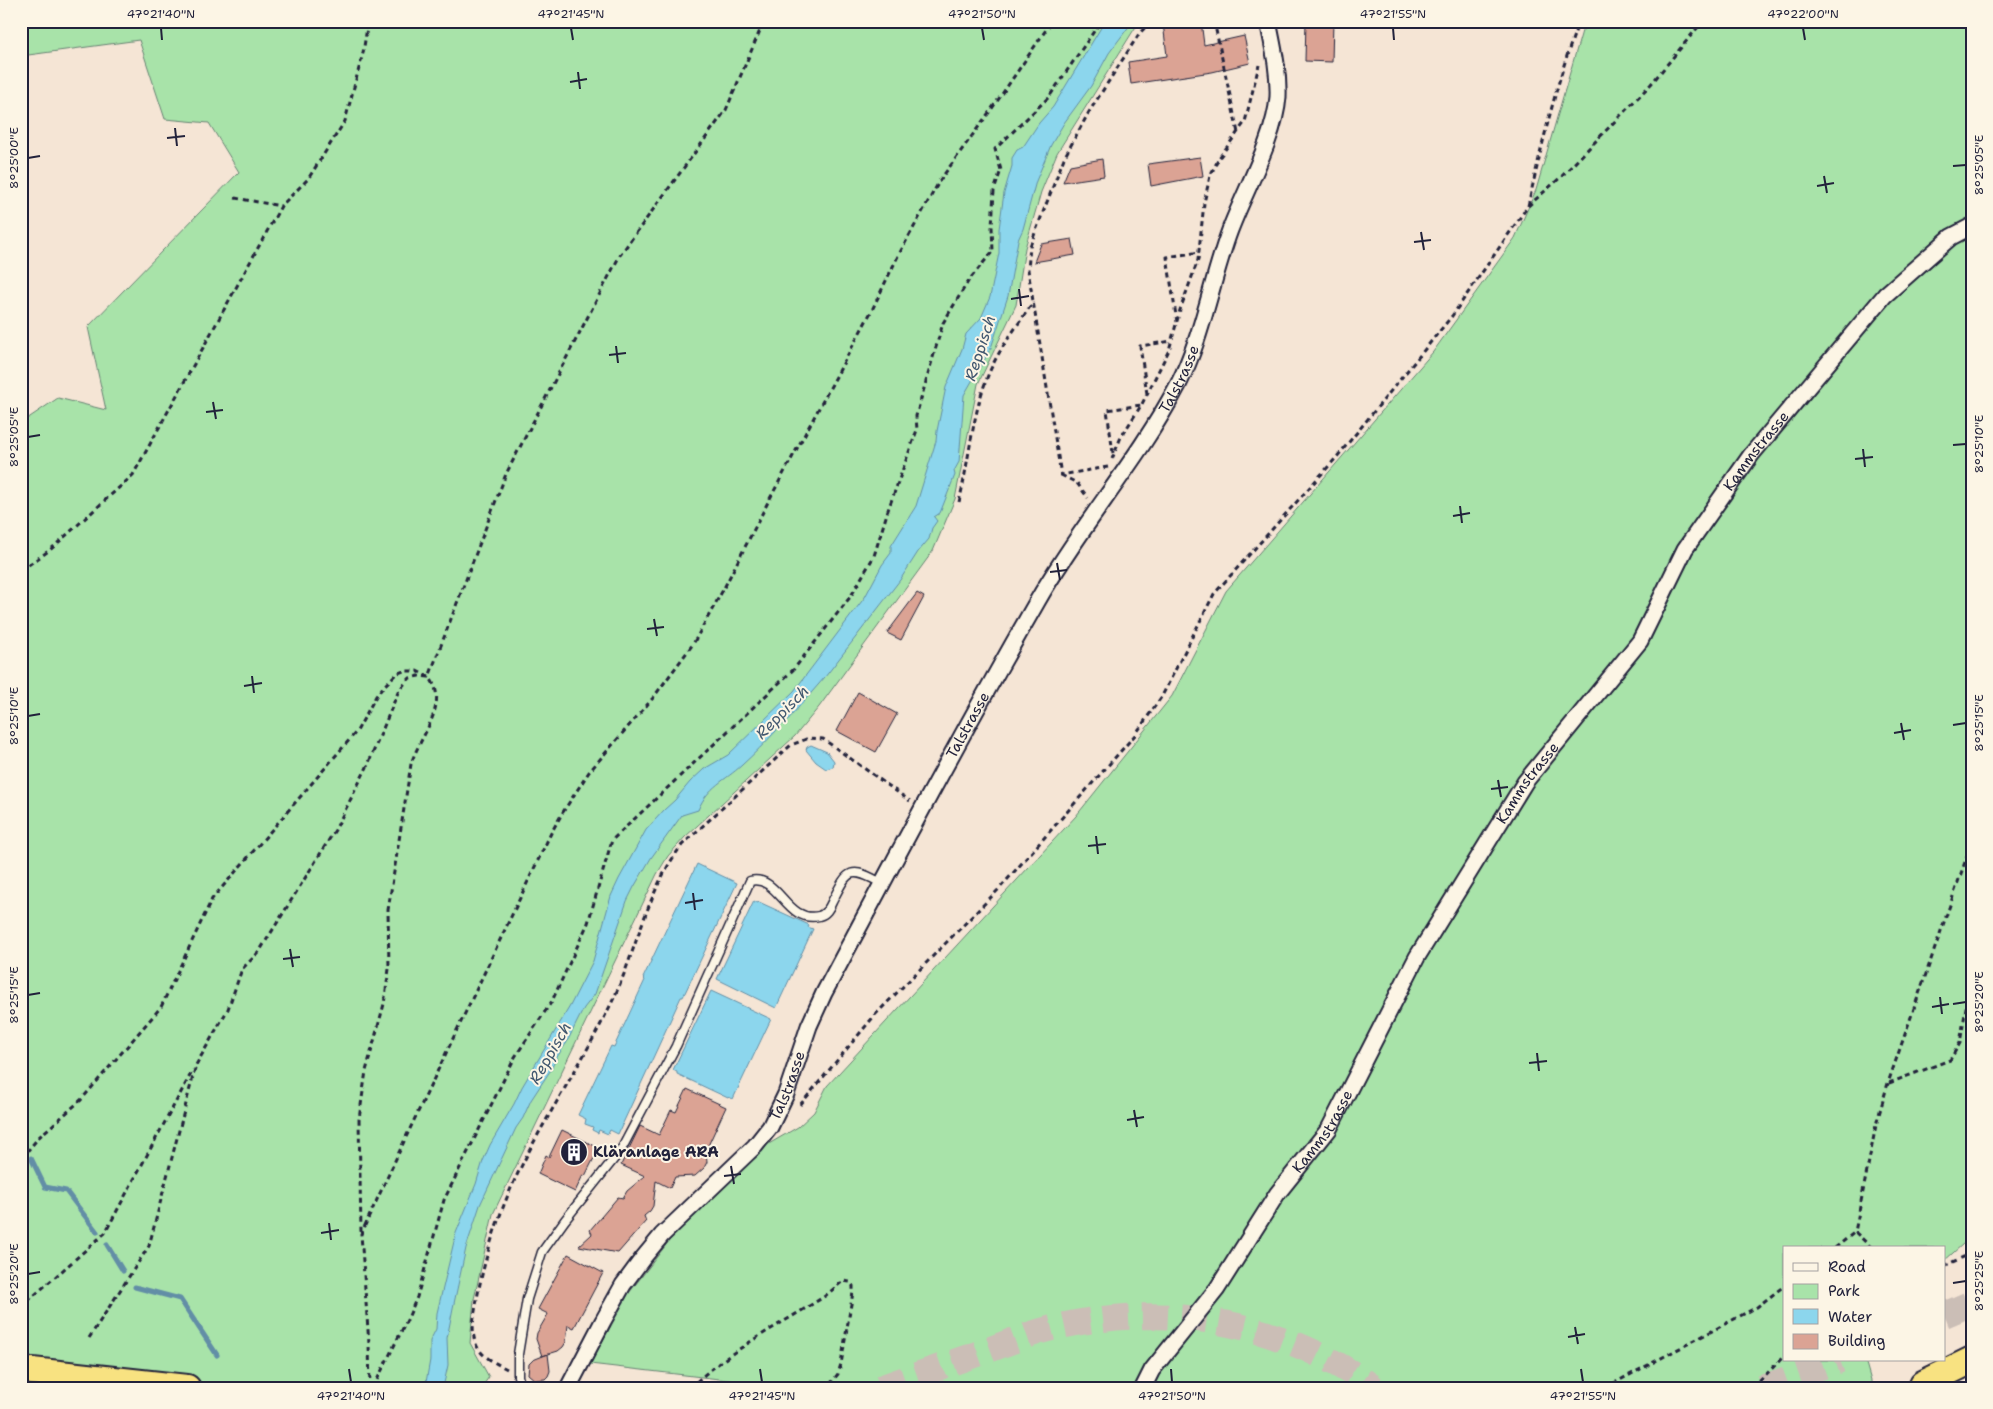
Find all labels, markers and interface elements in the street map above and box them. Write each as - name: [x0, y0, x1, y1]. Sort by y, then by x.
- text: 47°21'40"N: [127, 6, 195, 22]
- text: 47°21'45"N: [538, 6, 604, 22]
- text: 47°21'50"N: [948, 6, 1016, 22]
- text: 47°21'55"N: [1360, 6, 1426, 22]
- text: 47°22'00"N: [1767, 6, 1839, 22]
- text: 8°25'00"E: [6, 127, 22, 189]
- text: 8°25'05"E: [1971, 135, 1987, 195]
- water label: Reppisch: [960, 312, 1000, 384]
- street label: Talstrasse: [1154, 343, 1204, 417]
- text: 8°25'05"E: [6, 407, 22, 467]
- street label: Kammstrasse: [1719, 407, 1794, 495]
- text: 8°25'10"E: [1971, 415, 1987, 473]
- water label: Reppisch: [751, 681, 813, 743]
- text: 8°25'10"E: [6, 687, 22, 745]
- street label: Talstrasse: [942, 688, 994, 762]
- text: 8°25'15"E: [1971, 694, 1987, 752]
- street label: Kammstrasse: [1492, 738, 1564, 828]
- text: 8°25'15"E: [6, 966, 22, 1024]
- text: 8°25'20"E: [1971, 971, 1987, 1033]
- water label: Reppisch: [524, 1018, 576, 1088]
- street label: Talstrasse: [765, 1048, 810, 1124]
- street label: Kammstrasse: [1288, 1087, 1357, 1177]
- building icon: Kläranlage ARA: [559, 1137, 589, 1167]
- place label: Kläranlage ARA: [593, 1142, 719, 1162]
- text: 8°25'20"E: [6, 1243, 22, 1305]
- legend: [1783, 1246, 1946, 1362]
- text: 8°25'25"E: [1971, 1251, 1987, 1311]
- text: Road: [1828, 1257, 1866, 1277]
- text: Park: [1828, 1281, 1860, 1301]
- text: Water: [1828, 1307, 1872, 1327]
- text: Building: [1828, 1331, 1885, 1351]
- text: 47°21'40"N: [317, 1388, 385, 1404]
- text: 47°21'45"N: [729, 1388, 795, 1404]
- text: 47°21'50"N: [1138, 1388, 1206, 1404]
- text: 47°21'55"N: [1550, 1388, 1616, 1404]

